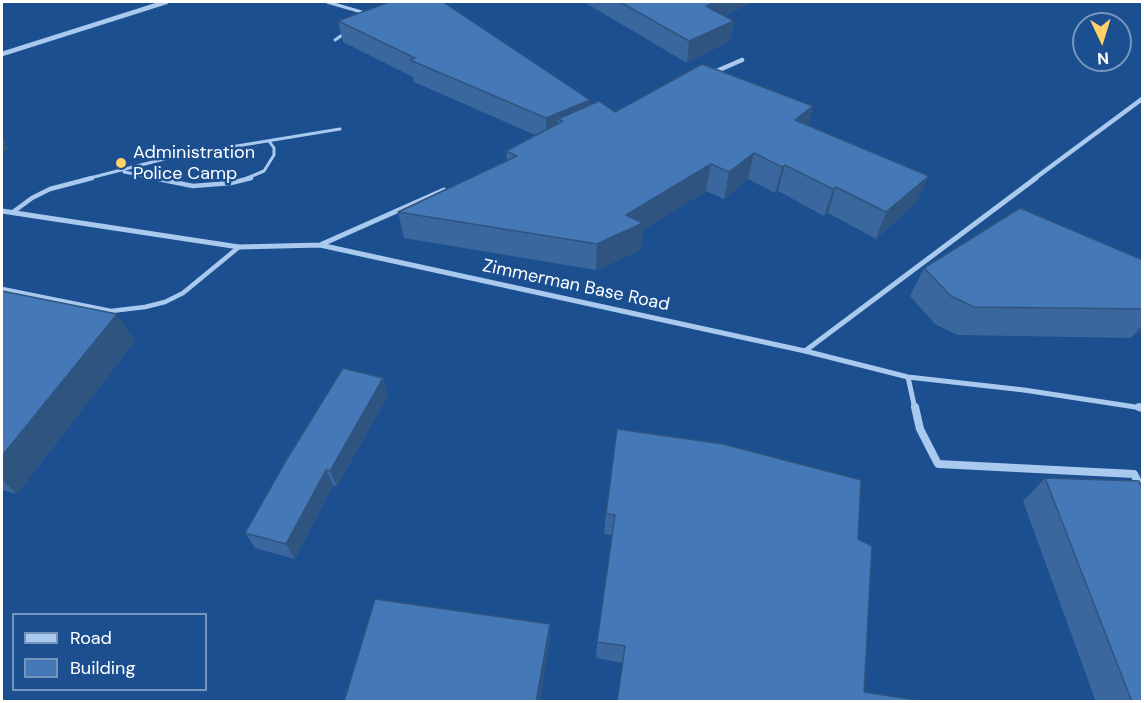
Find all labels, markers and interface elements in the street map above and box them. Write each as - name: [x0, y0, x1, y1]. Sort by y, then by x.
- north arrow: [1072, 12, 1132, 72]
- text: N: [1097, 48, 1110, 69]
- place label: Administration Police Camp: [133, 142, 255, 184]
- marker: Administration Police Camp: [114, 156, 128, 170]
- street label: Zimmerman Base Road: [481, 256, 671, 316]
- legend: [12, 613, 207, 691]
- text: Road: [70, 626, 112, 650]
- text: Building: [70, 656, 135, 680]

